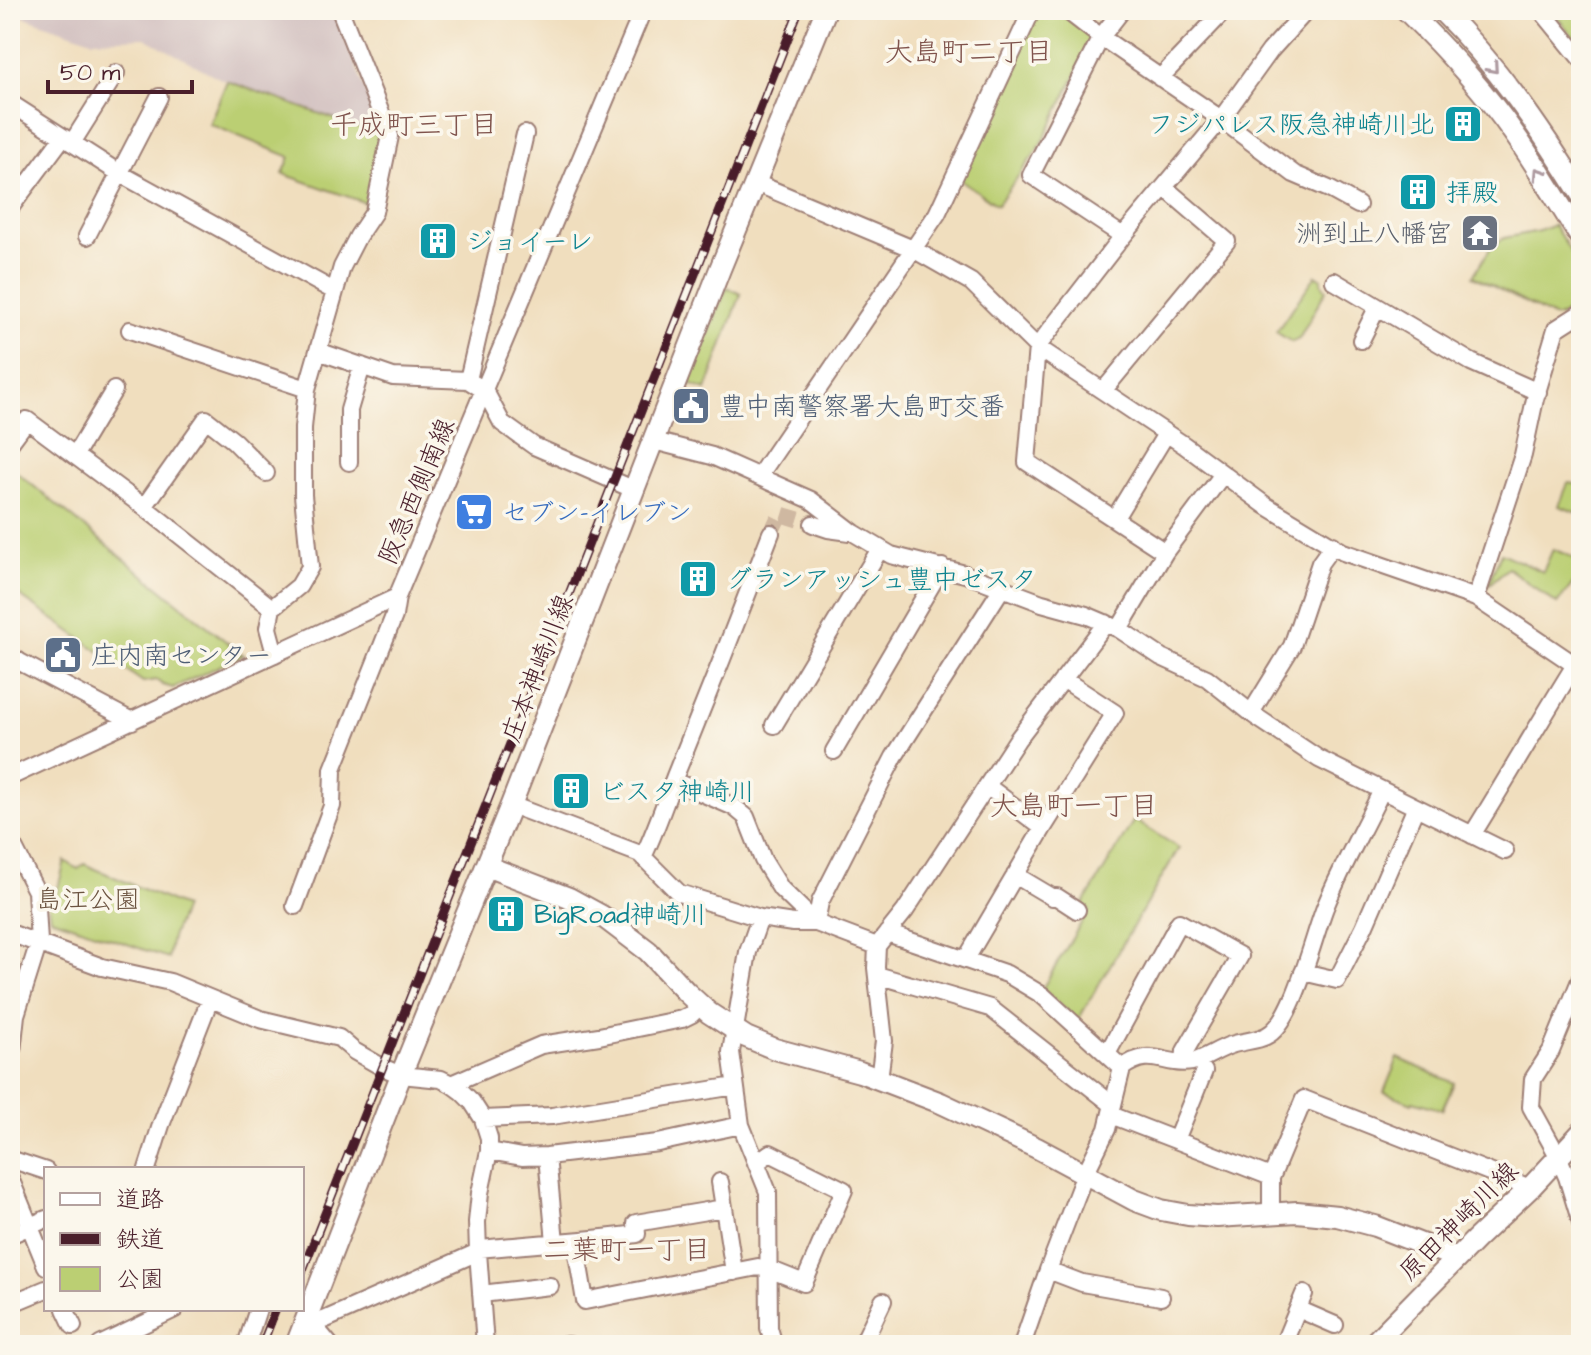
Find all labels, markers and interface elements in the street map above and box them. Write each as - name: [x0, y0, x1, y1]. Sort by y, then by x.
- district label: 大島町二丁目: [885, 33, 1053, 72]
- scale bar: [48, 44, 192, 94]
- text: 50 m: [60, 56, 121, 90]
- one-way arrow: [1483, 58, 1498, 73]
- building icon: フジパレス阪急神崎川北: [1442, 103, 1484, 145]
- district label: 千成町三丁目: [330, 106, 498, 145]
- place label: フジパレス阪急神崎川北: [1148, 107, 1435, 143]
- one-way arrow: [1533, 167, 1548, 181]
- building icon: 拝殿: [1397, 171, 1439, 213]
- place label: 拝殿: [1446, 175, 1498, 211]
- temple icon: 洲到止八幡宮: [1459, 212, 1501, 254]
- place label: 洲到止八幡宮: [1296, 216, 1452, 252]
- building icon: ジョイーレ: [417, 220, 459, 262]
- place label: ジョイーレ: [466, 224, 593, 260]
- public building icon: 豊中南警察署大島町交番: [670, 385, 712, 427]
- place label: 豊中南警察署大島町交番: [719, 389, 1005, 425]
- street label: 阪急西側南線: [370, 413, 464, 570]
- supermarket icon: セブン-イレブン: [453, 491, 495, 533]
- place label: セブン-イレブン: [502, 495, 692, 531]
- building icon: グランアッシュ豊中ゼスタ: [677, 558, 719, 600]
- place label: グランアッシュ豊中ゼスタ: [726, 562, 1037, 598]
- street label: 庄本神崎川線: [493, 589, 583, 748]
- public building icon: 庄内南センター: [42, 634, 84, 676]
- place label: 庄内南センター: [91, 638, 272, 674]
- building icon: ビスタ神崎川: [550, 770, 592, 812]
- place label: ビスタ神崎川: [599, 774, 756, 810]
- district label: 大島町一丁目: [990, 787, 1158, 826]
- park label: 島江公園: [36, 882, 140, 918]
- building icon: BigRoad神崎川: [485, 893, 527, 935]
- place label: BigRoad神崎川: [534, 897, 708, 935]
- street label: 原田神崎川線: [1391, 1154, 1527, 1290]
- legend: [44, 1167, 304, 1311]
- text: 道路: [116, 1183, 164, 1217]
- text: 鉄道: [116, 1223, 164, 1257]
- district label: 二葉町一丁目: [543, 1231, 711, 1270]
- text: 公園: [116, 1263, 164, 1297]

